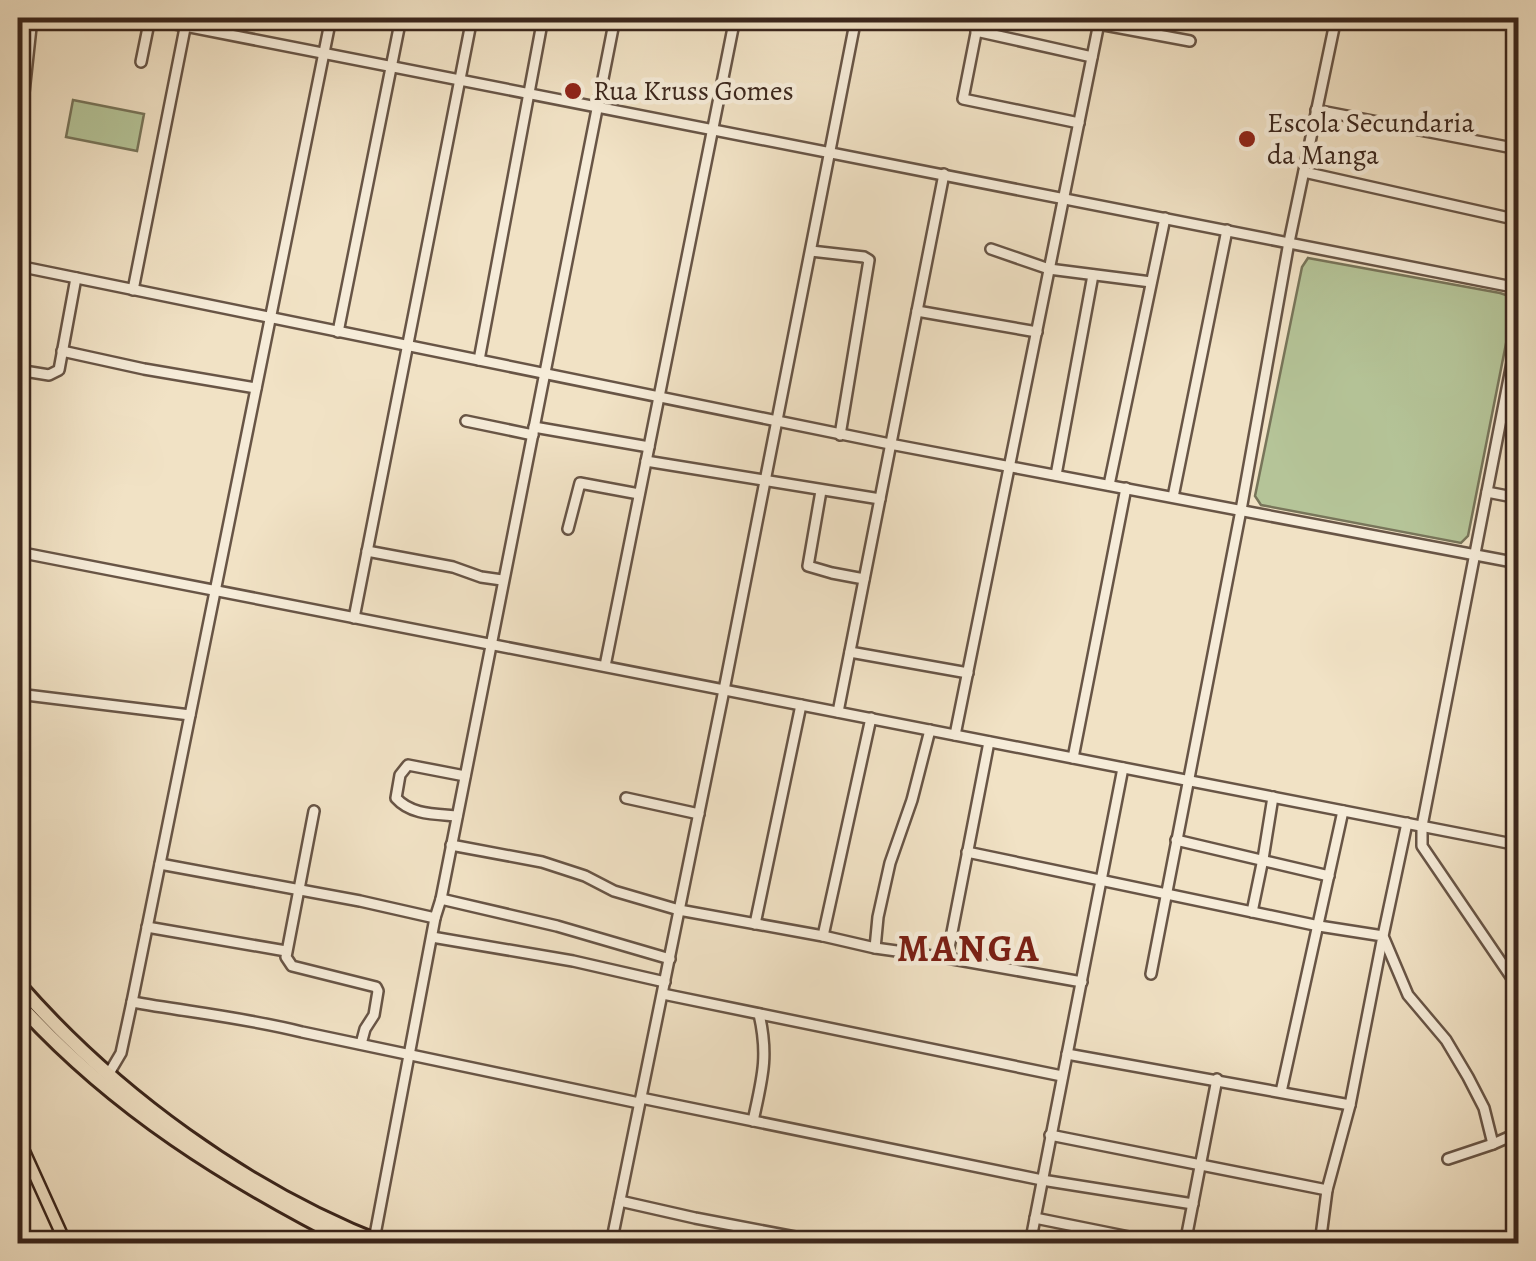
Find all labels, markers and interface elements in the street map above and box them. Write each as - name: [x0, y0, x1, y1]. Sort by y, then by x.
- place label: Rua Kruss Gomes: [593, 72, 794, 110]
- marker: Rua Kruss Gomes: [562, 80, 584, 102]
- place label: Escola Secundaria da Manga: [1267, 104, 1475, 174]
- marker: Escola Secundaria da Manga: [1236, 128, 1258, 150]
- district label: MANGA: [897, 922, 1041, 974]

